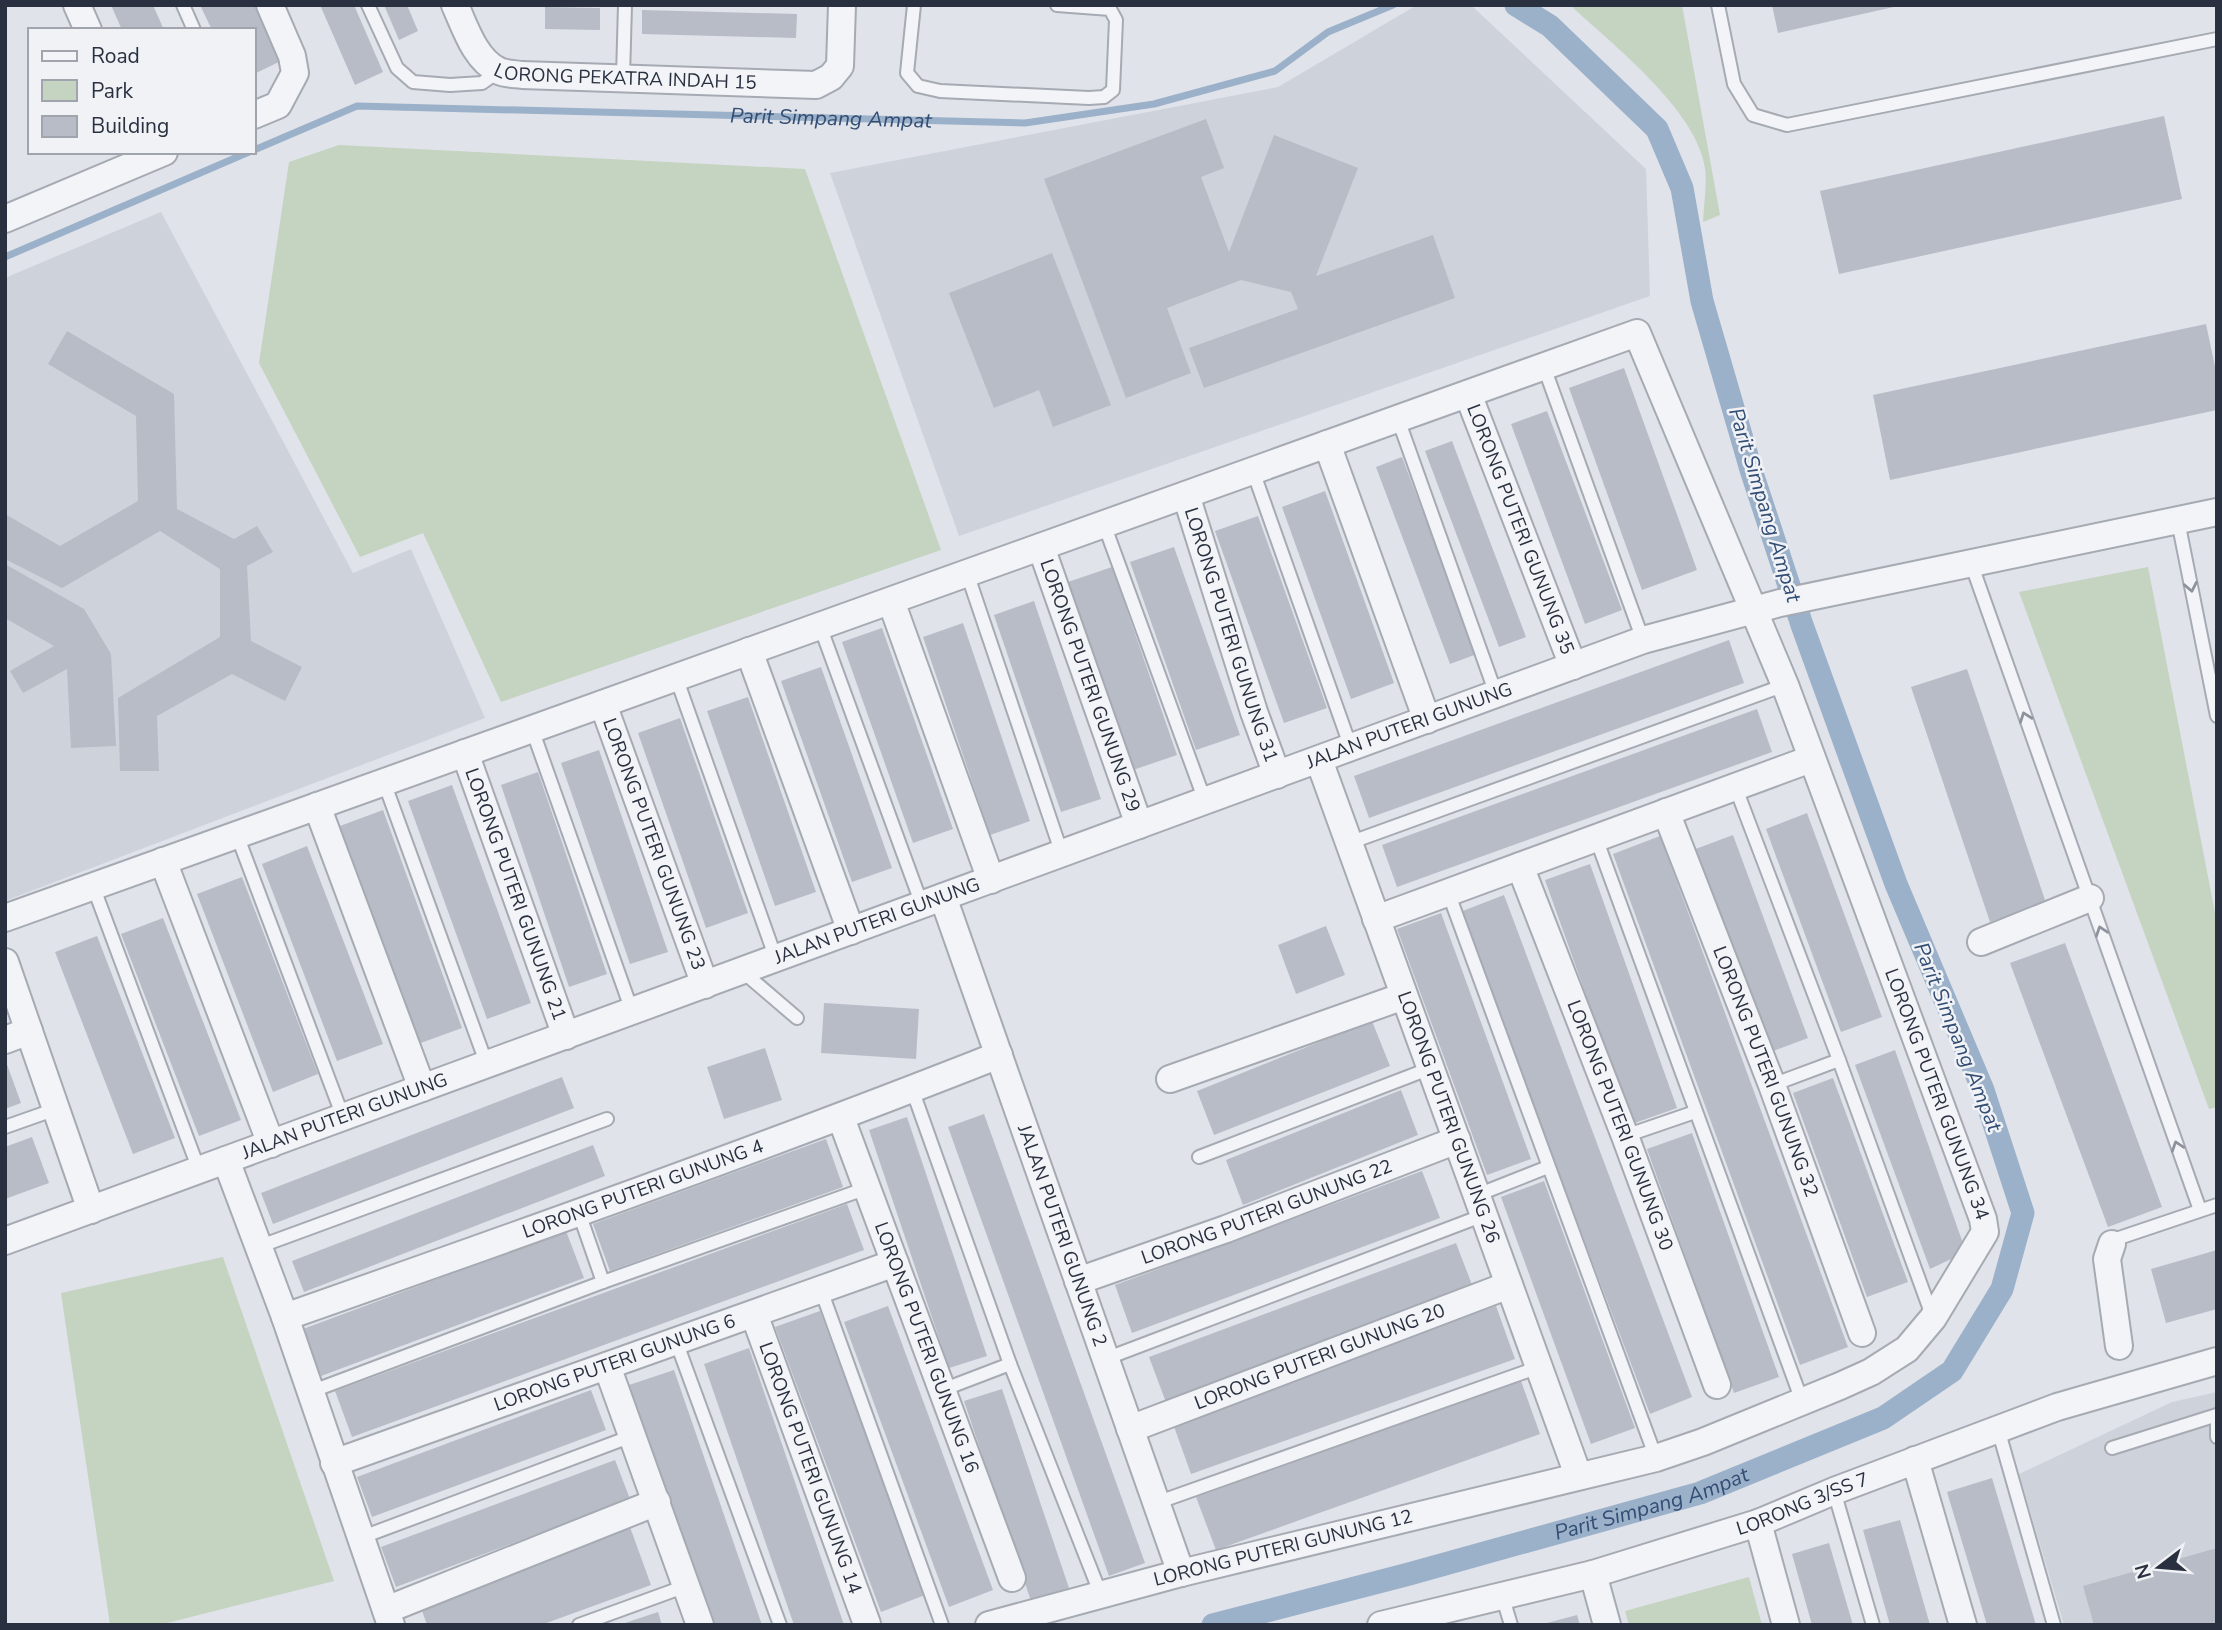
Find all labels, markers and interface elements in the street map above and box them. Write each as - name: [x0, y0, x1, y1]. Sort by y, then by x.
- legend: [28, 28, 256, 154]
- text: Road: [91, 42, 140, 70]
- street label: LORONG PEKATRA INDAH 15: [489, 57, 757, 96]
- text: Park: [91, 77, 133, 105]
- water label: Parit Simpang Ampat: [730, 101, 933, 135]
- text: Building: [91, 112, 169, 140]
- street label: LORONG PUTERI GUNUNG 35: [1460, 400, 1580, 658]
- water label: Parit Simpang Ampat: [1722, 404, 1808, 606]
- street label: LORONG PUTERI GUNUNG 31: [1178, 504, 1284, 766]
- street label: LORONG PUTERI GUNUNG 29: [1033, 556, 1146, 815]
- one-way arrow: [2183, 582, 2198, 593]
- street label: JALAN PUTERI GUNUNG: [1302, 676, 1516, 776]
- one-way arrow: [2020, 711, 2034, 723]
- street label: LORONG PUTERI GUNUNG 23: [596, 715, 711, 974]
- street label: LORONG PUTERI GUNUNG 21: [458, 765, 572, 1024]
- street label: JALAN PUTERI GUNUNG: [770, 871, 984, 971]
- one-way arrow: [2096, 926, 2110, 938]
- water label: Parit Simpang Ampat: [1907, 938, 2009, 1136]
- street label: LORONG PUTERI GUNUNG 32: [1706, 942, 1825, 1201]
- street label: LORONG PUTERI GUNUNG 34: [1878, 965, 1995, 1224]
- street label: LORONG PUTERI GUNUNG 26: [1391, 988, 1506, 1247]
- street label: LORONG PUTERI GUNUNG 30: [1560, 996, 1679, 1254]
- street label: JALAN PUTERI GUNUNG: [238, 1067, 451, 1166]
- street label: JALAN PUTERI GUNUNG 2: [1011, 1120, 1113, 1350]
- street label: LORONG PUTERI GUNUNG 4: [519, 1133, 767, 1245]
- one-way arrow: [2171, 1140, 2185, 1152]
- street label: LORONG PUTERI GUNUNG 22: [1138, 1153, 1396, 1271]
- street label: LORONG PUTERI GUNUNG 16: [868, 1218, 985, 1477]
- street label: LORONG PUTERI GUNUNG 20: [1191, 1297, 1449, 1416]
- street label: LORONG PUTERI GUNUNG 6: [490, 1308, 739, 1418]
- street label: LORONG PUTERI GUNUNG 14: [752, 1339, 868, 1598]
- water label: Parit Simpang Ampat: [1551, 1460, 1753, 1547]
- street label: LORONG 3/SS 7: [1733, 1466, 1872, 1542]
- street label: LORONG PUTERI GUNUNG 12: [1151, 1503, 1415, 1593]
- north arrow: [2124, 1532, 2194, 1602]
- text: N: [2129, 1561, 2158, 1582]

